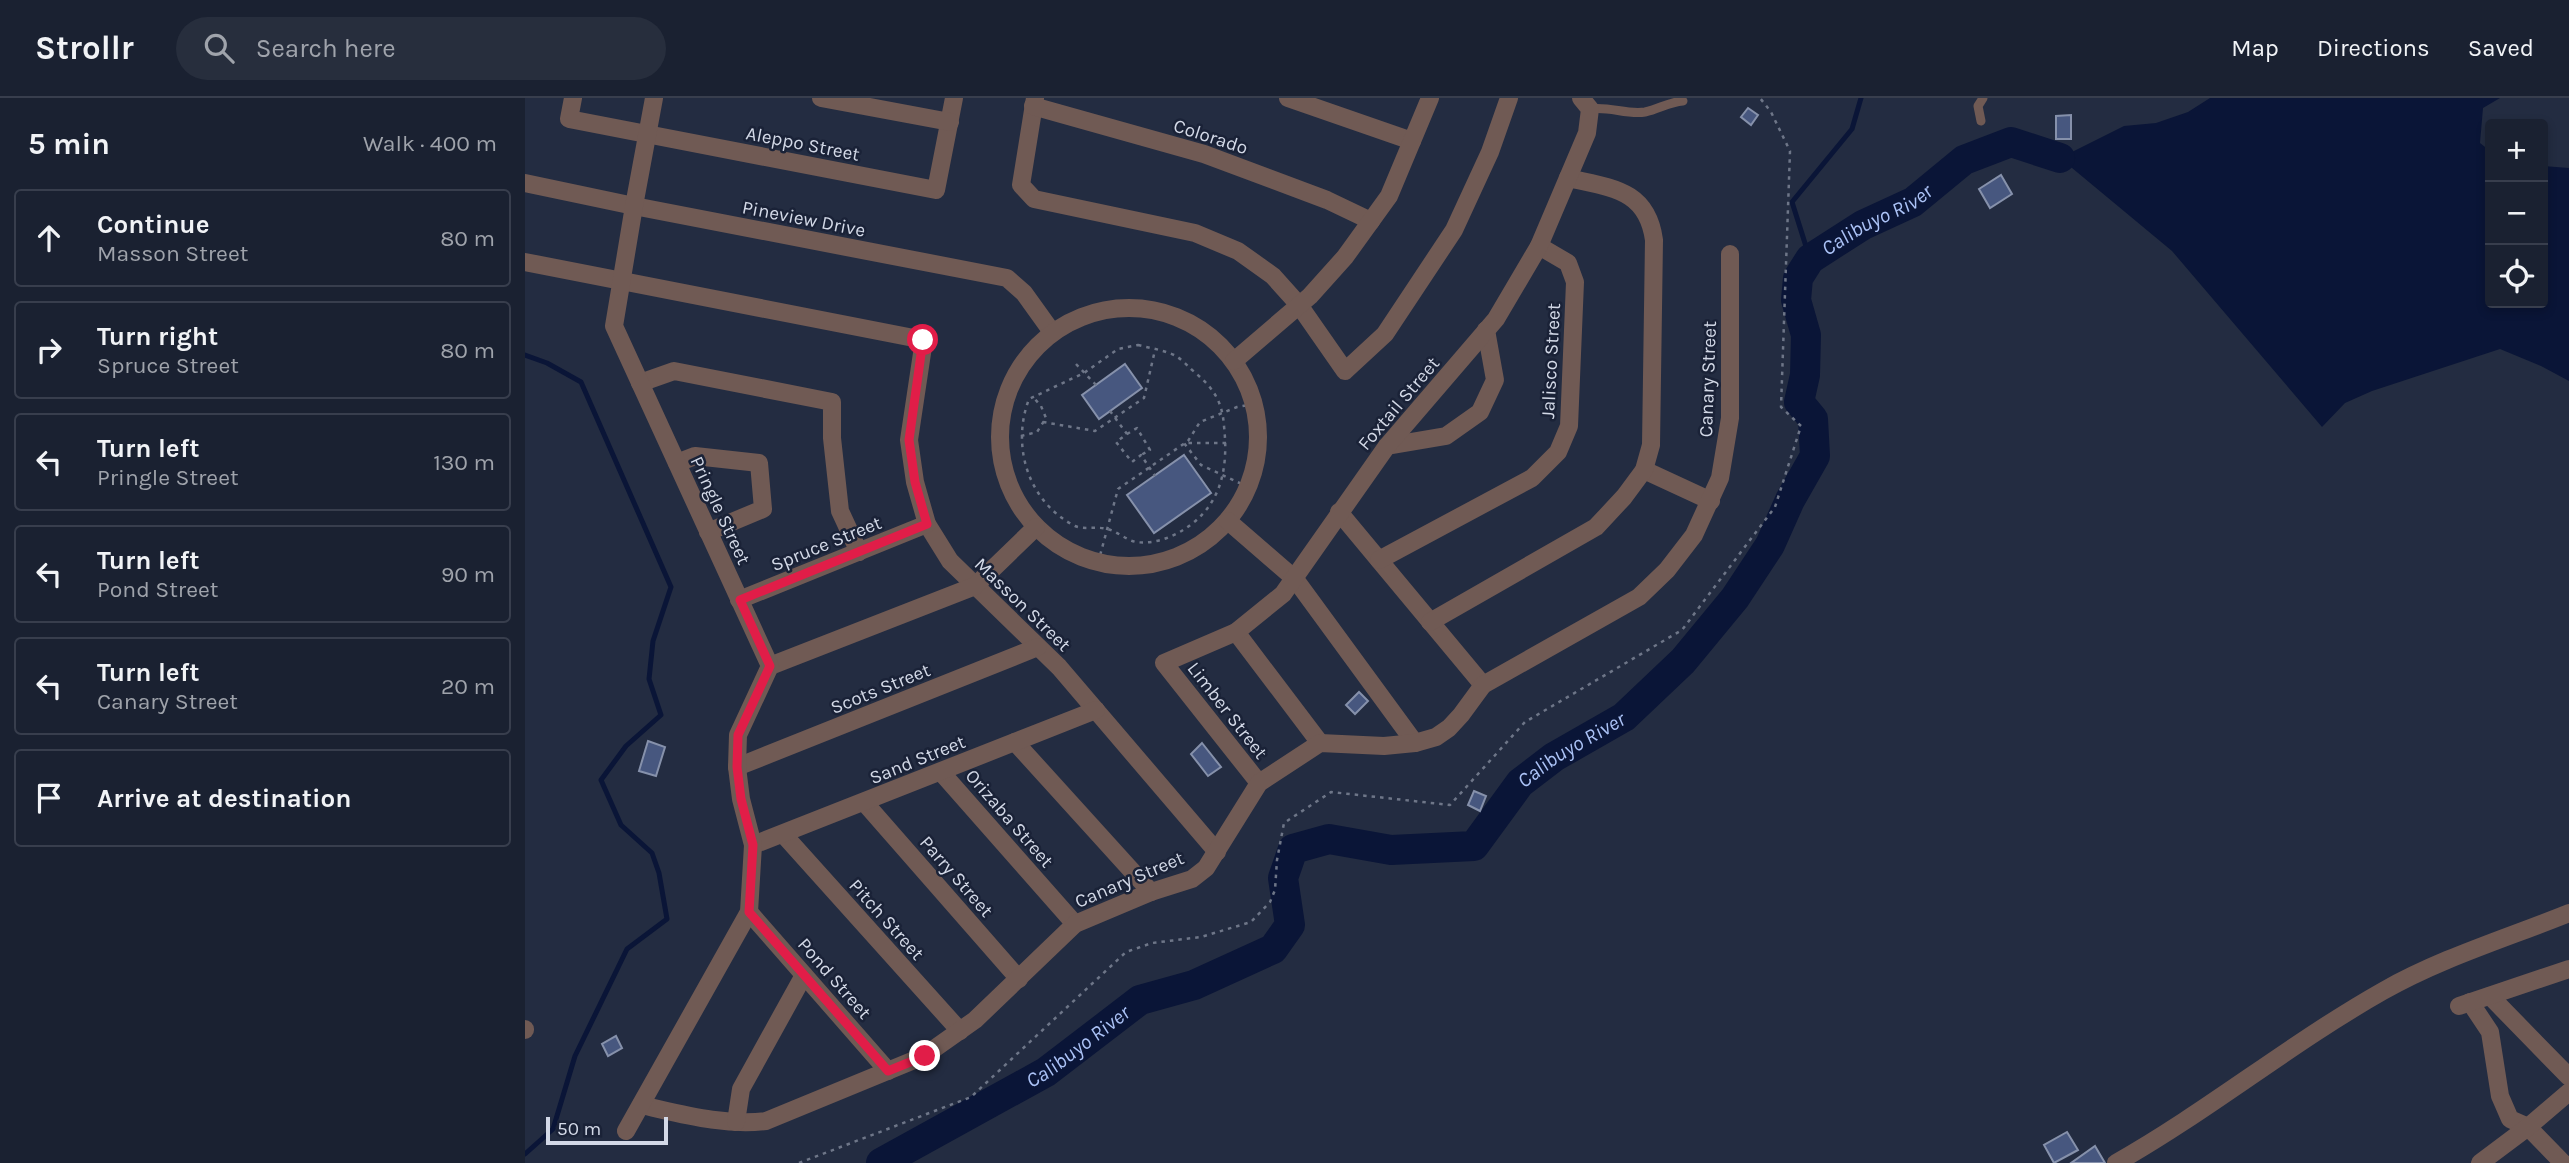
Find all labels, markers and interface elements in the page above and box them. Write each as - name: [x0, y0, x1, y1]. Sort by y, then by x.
- search box: [176, 17, 666, 80]
- text: Strollr: [35, 29, 134, 67]
- icon: search: [200, 29, 238, 67]
- text: Search here: [256, 33, 396, 64]
- text: Map: [2231, 34, 2279, 62]
- text: Directions: [2317, 34, 2430, 62]
- text: Saved: [2468, 34, 2534, 62]
- street label: Colorado: [1171, 115, 1251, 159]
- map controls: [2485, 119, 2548, 308]
- button: +: [2485, 119, 2548, 182]
- street label: Aleppo Street: [744, 122, 861, 166]
- text: 5 min: [28, 126, 110, 162]
- text: Walk · 400 m: [363, 130, 497, 157]
- water label: Calibuyo River: [1817, 179, 1938, 260]
- button: −: [2485, 182, 2548, 245]
- street label: Pineview Drive: [740, 196, 867, 242]
- text: Continue: [97, 209, 209, 240]
- icon: ahead: [30, 219, 68, 257]
- text: 80 m: [440, 225, 495, 252]
- text: Masson Street: [97, 240, 248, 267]
- button: locate: [2485, 245, 2548, 308]
- street label: Jalisco Street: [1537, 303, 1565, 420]
- street label: Canary Street: [1695, 320, 1721, 438]
- text: Turn right: [97, 321, 218, 352]
- route start: [907, 324, 938, 355]
- icon: right: [30, 331, 68, 369]
- text: 80 m: [440, 337, 495, 364]
- text: Spruce Street: [97, 352, 239, 379]
- street label: Foxtail Street: [1353, 353, 1444, 455]
- text: Turn left: [97, 433, 199, 464]
- icon: left: [30, 443, 68, 481]
- text: 130 m: [433, 449, 495, 476]
- street label: Pringle Street: [685, 453, 755, 568]
- text: Pringle Street: [97, 464, 239, 491]
- street label: Spruce Street: [768, 512, 885, 576]
- text: Turn left: [97, 545, 199, 576]
- street label: Masson Street: [970, 553, 1075, 656]
- icon: left: [30, 555, 68, 593]
- text: 90 m: [441, 561, 495, 588]
- text: Pond Street: [97, 576, 218, 603]
- text: Turn left: [97, 657, 199, 688]
- street label: Limber Street: [1183, 658, 1272, 763]
- street label: Scots Street: [827, 659, 933, 719]
- icon: left: [30, 667, 68, 705]
- text: 20 m: [441, 673, 495, 700]
- text: Canary Street: [97, 688, 238, 715]
- water label: Calibuyo River: [1512, 706, 1630, 793]
- street label: Sand Street: [866, 731, 968, 789]
- street label: Orizaba Street: [961, 765, 1058, 872]
- icon: arrive: [30, 779, 68, 817]
- text: Arrive at destination: [97, 783, 351, 814]
- street label: Parry Street: [915, 832, 997, 922]
- street label: Canary Street: [1072, 847, 1187, 913]
- street label: Pitch Street: [844, 875, 928, 965]
- street label: Pond Street: [793, 934, 875, 1024]
- water label: Calibuyo River: [1022, 1000, 1135, 1093]
- route end: [909, 1040, 940, 1071]
- scale bar: [546, 1114, 669, 1146]
- text: 50 m: [557, 1118, 601, 1140]

